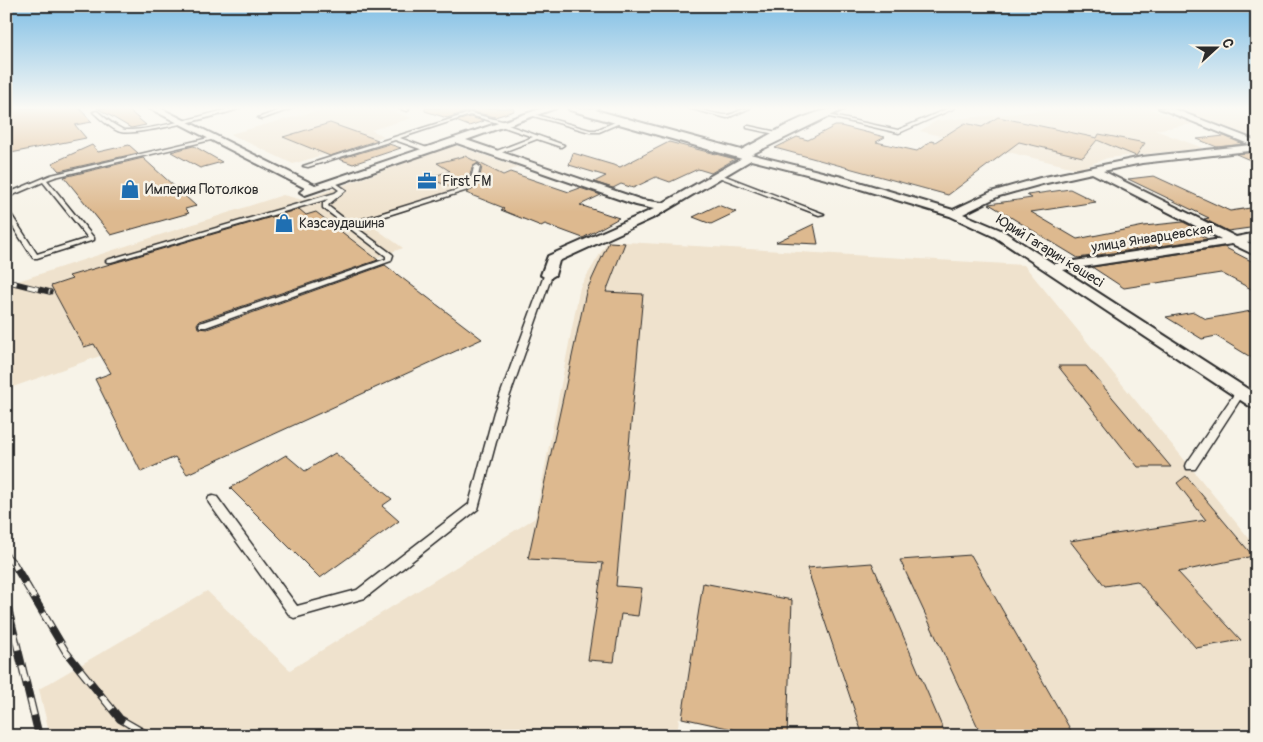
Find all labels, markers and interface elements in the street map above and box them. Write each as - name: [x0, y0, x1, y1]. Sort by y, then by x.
- north arrow: [1190, 22, 1240, 72]
- text: С: [1218, 36, 1237, 51]
- office icon: First FM: [416, 170, 438, 192]
- place label: First FM: [442, 173, 491, 190]
- shop icon: Империя Потолков: [119, 178, 141, 200]
- place label: Империя Потолков: [145, 181, 259, 198]
- street label: Юрий Гагарин көшесі: [993, 211, 1107, 291]
- shop icon: Казсаудашина: [273, 212, 295, 234]
- place label: Казсаудашина: [299, 215, 384, 232]
- street label: улица Январцевская: [1089, 220, 1214, 256]

